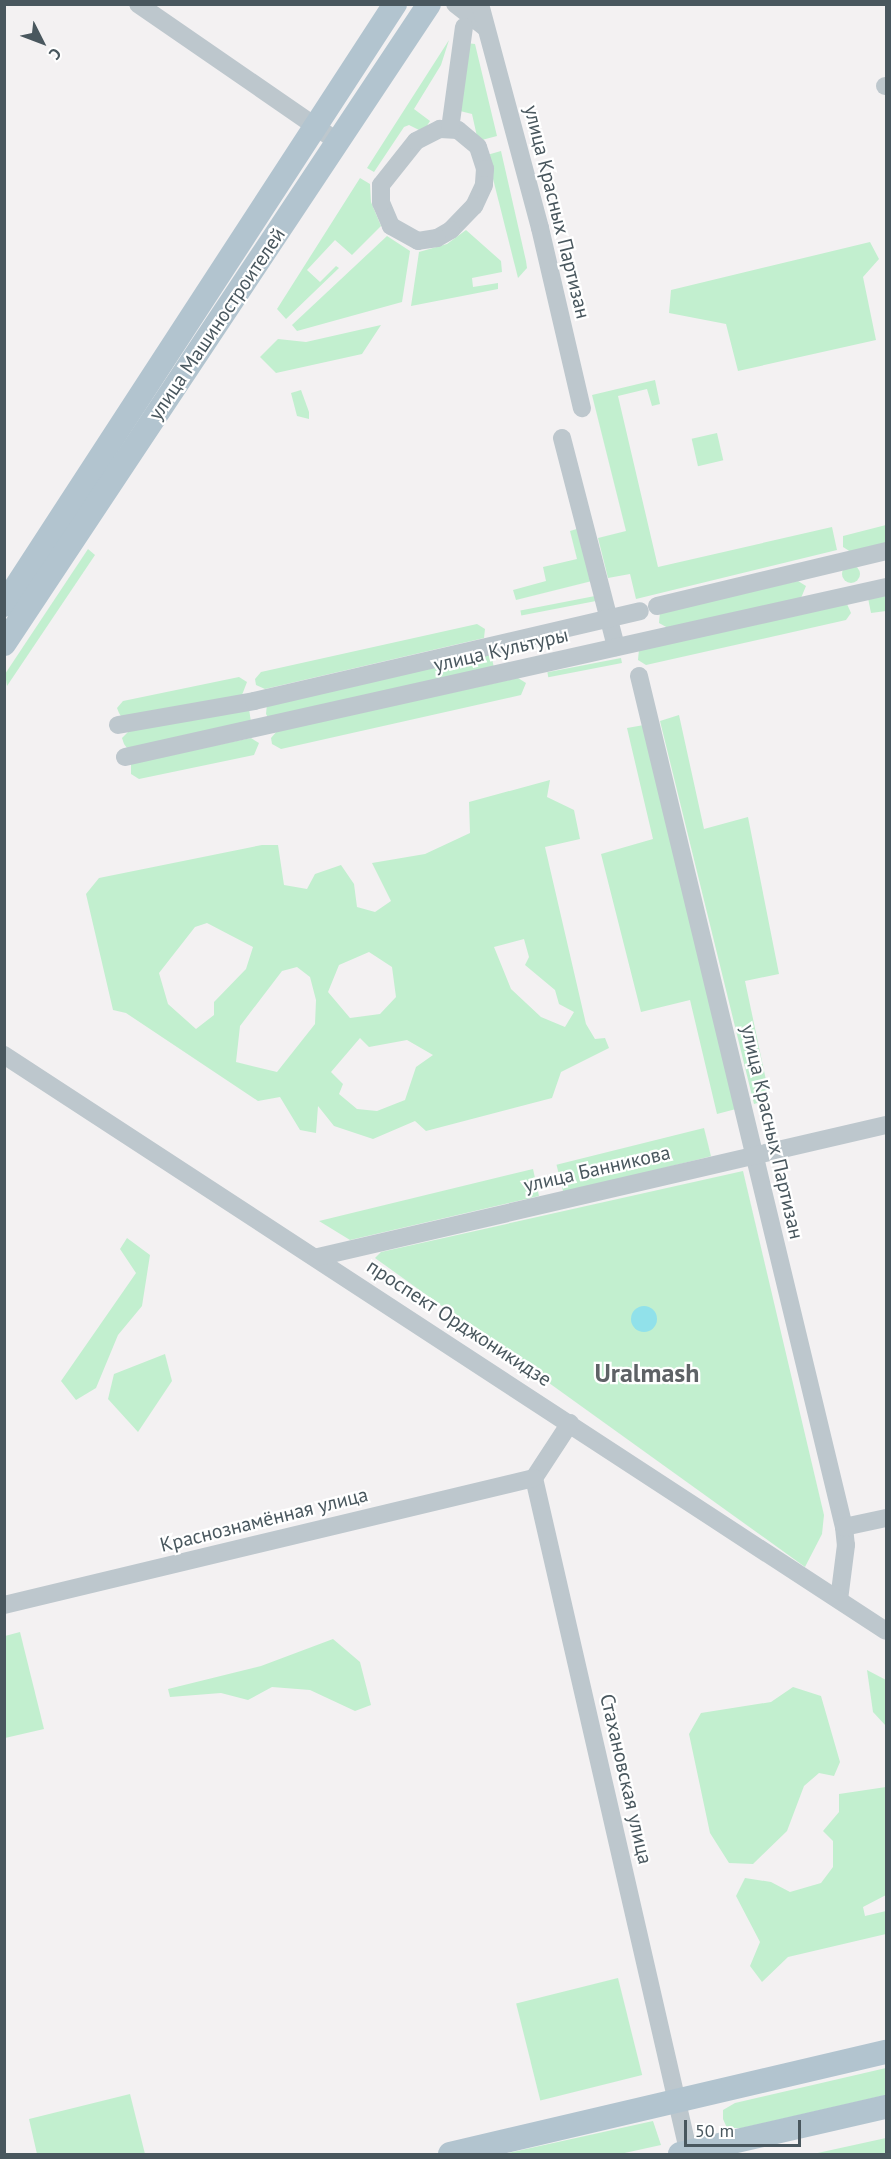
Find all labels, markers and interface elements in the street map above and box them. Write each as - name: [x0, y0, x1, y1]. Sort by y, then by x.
- north arrow: [12, 12, 72, 72]
- text: С: [45, 44, 66, 64]
- street label: улица Красных Партизан: [519, 102, 595, 322]
- street label: улица Машиностроителей: [144, 223, 290, 425]
- street label: улица Культуры: [431, 623, 571, 677]
- street label: улица Красных Партизан: [736, 1022, 808, 1242]
- street label: улица Банникова: [521, 1140, 673, 1198]
- street label: проспект Орджоникидзе: [362, 1254, 556, 1392]
- district label: Uralmash: [595, 1357, 699, 1389]
- street label: Краснознамённая улица: [158, 1483, 370, 1557]
- street label: Стахановская улица: [595, 1692, 657, 1866]
- scale bar: [687, 2108, 804, 2146]
- text: 50 m: [695, 2119, 734, 2142]

